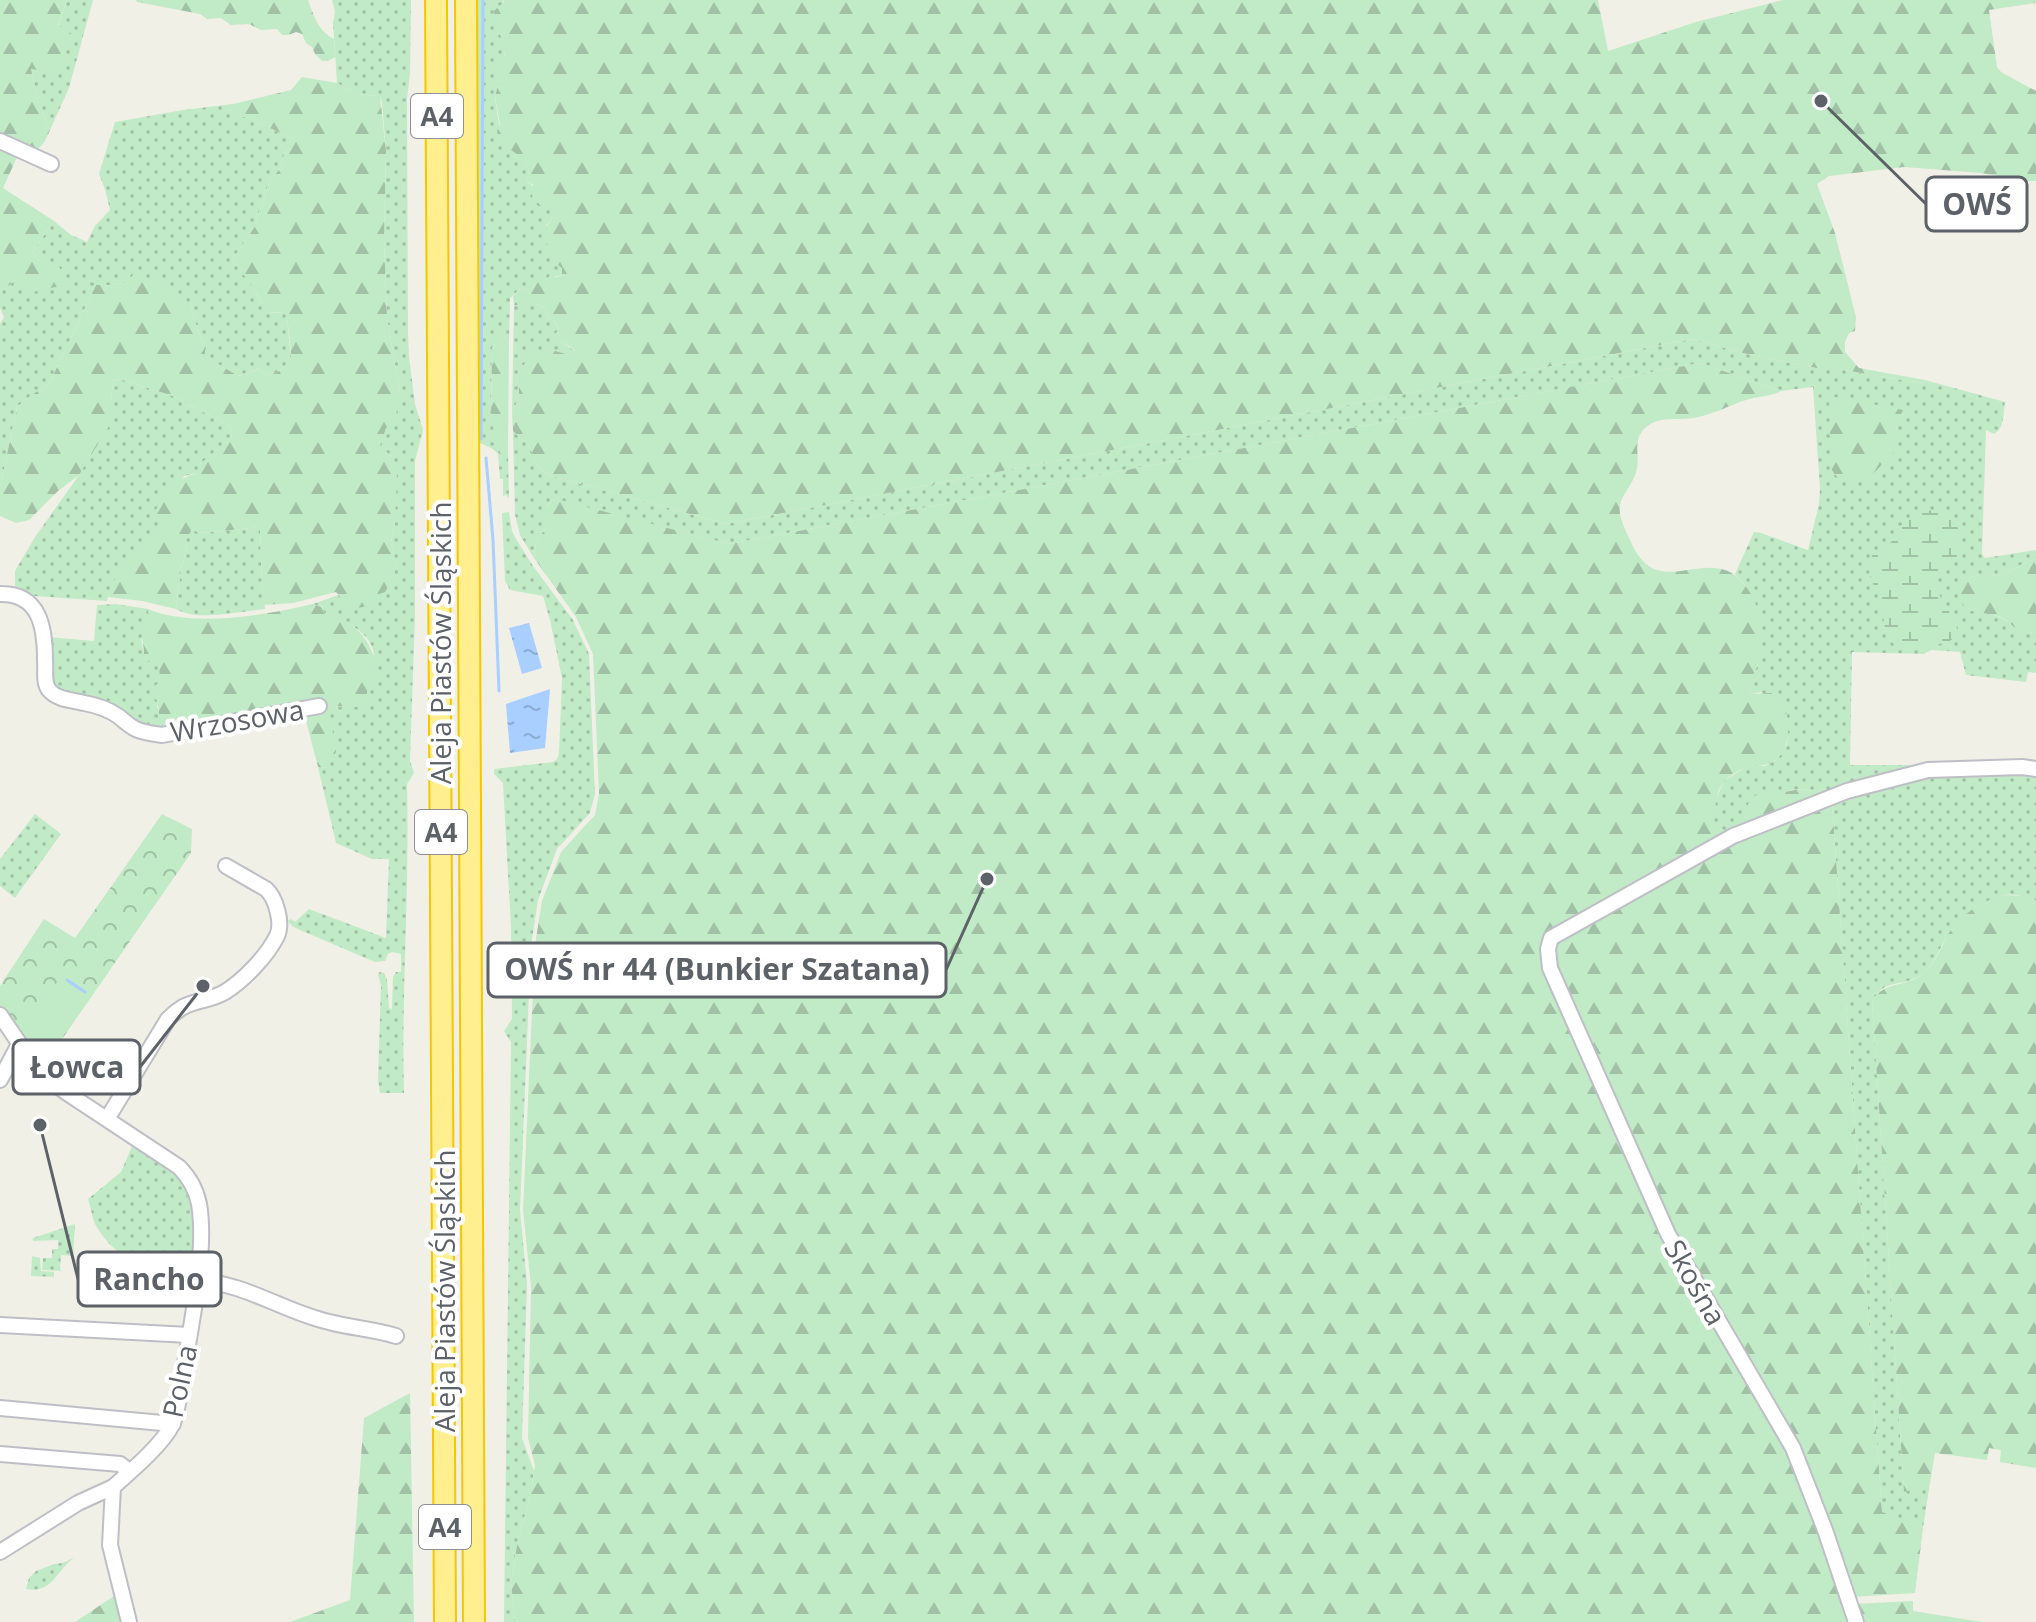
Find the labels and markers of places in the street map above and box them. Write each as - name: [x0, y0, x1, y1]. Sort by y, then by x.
- callout: OWŚ: [1926, 177, 2027, 231]
- callout: OWŚ nr 44 (Bunkier Szatana): [488, 943, 946, 997]
- callout: Łowca: [13, 1040, 140, 1094]
- callout: Rancho: [78, 1252, 221, 1306]

